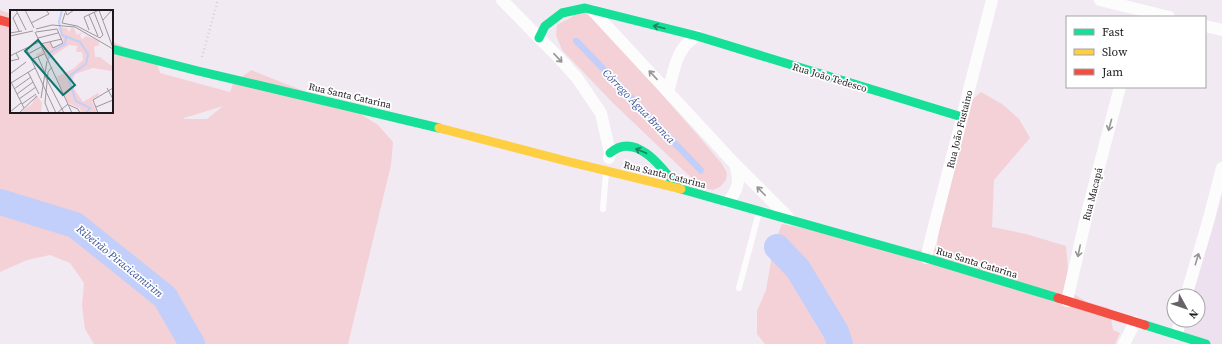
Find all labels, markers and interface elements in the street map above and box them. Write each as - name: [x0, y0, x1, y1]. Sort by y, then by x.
- inset map: [10, 10, 113, 113]
- legend: [1066, 16, 1206, 88]
- one-way arrow: [653, 23, 666, 30]
- text: Fast: [1102, 24, 1124, 40]
- text: Slow: [1102, 44, 1128, 60]
- one-way arrow: [554, 53, 563, 63]
- street label: Rua João Tedesco: [791, 60, 869, 95]
- text: Jam: [1101, 64, 1123, 80]
- water label: Córrego Água Branca: [599, 66, 678, 147]
- one-way arrow: [648, 70, 658, 80]
- street label: Rua Santa Catarina: [307, 80, 393, 112]
- street label: Rua João Fustaino: [943, 88, 976, 170]
- one-way arrow: [1106, 118, 1113, 131]
- one-way arrow: [635, 147, 647, 154]
- street label: Rua Santa Catarina: [622, 158, 708, 191]
- street label: Rua Macapá: [1080, 165, 1106, 222]
- one-way arrow: [756, 186, 766, 196]
- water label: Ribeirão Piracicamirim: [72, 221, 166, 301]
- street label: Rua Santa Catarina: [935, 244, 1020, 281]
- one-way arrow: [1075, 244, 1083, 257]
- one-way arrow: [1194, 252, 1201, 265]
- north arrow: [1166, 288, 1206, 328]
- text: N: [1185, 306, 1202, 322]

